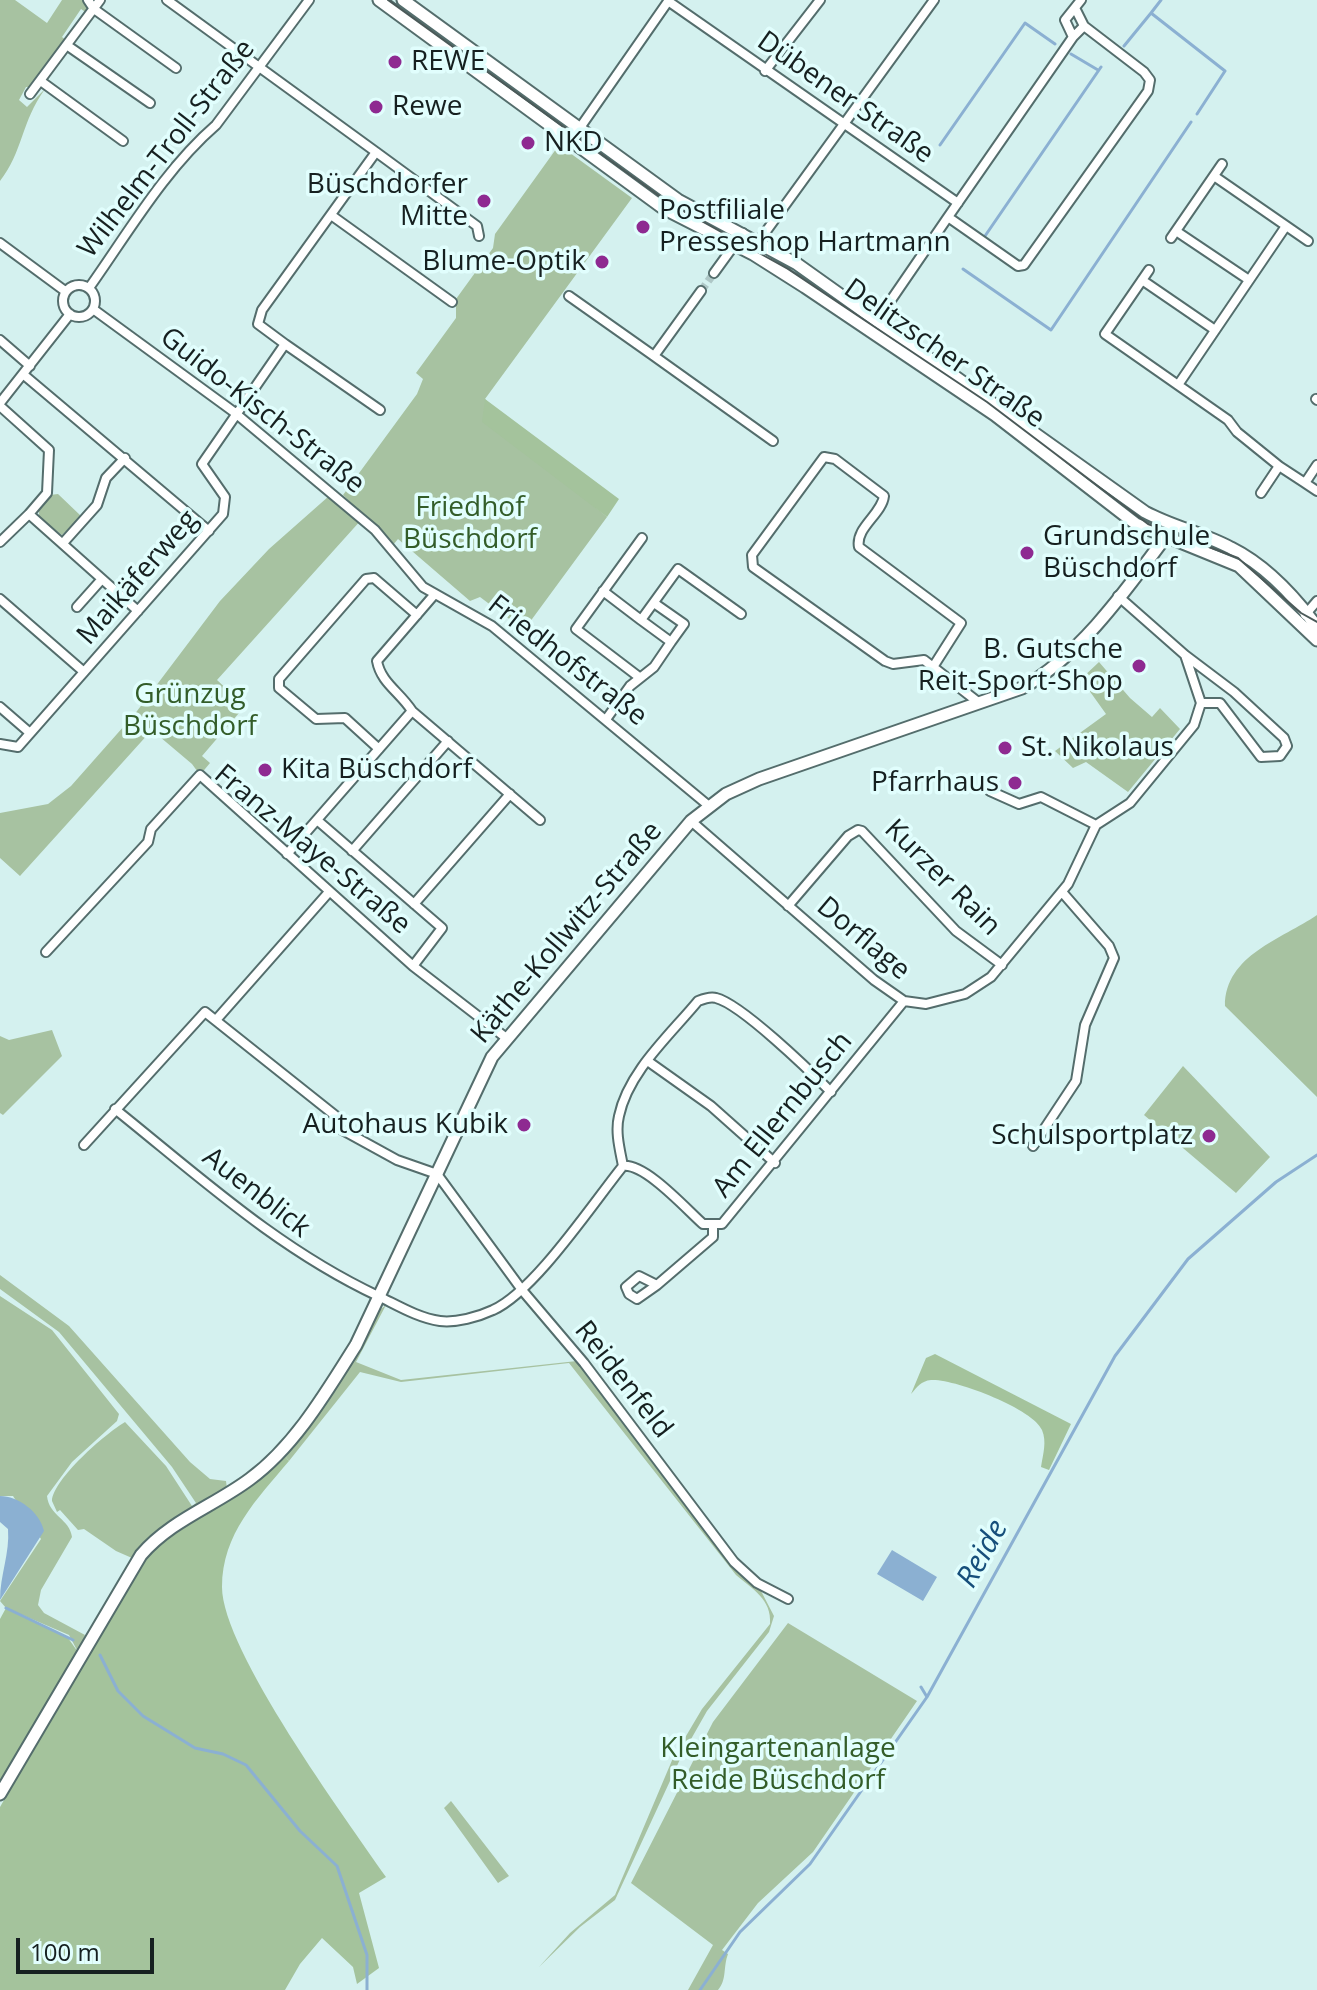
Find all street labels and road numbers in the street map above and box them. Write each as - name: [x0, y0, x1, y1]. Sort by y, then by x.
- street label: Dübener Straße: [750, 25, 940, 171]
- street label: Wilhelm-Troll-Straße: [71, 33, 263, 265]
- street label: Delitzscher Straße: [837, 272, 1051, 436]
- street label: Guido-Kisch-Straße: [153, 321, 371, 501]
- street label: Maikäferweg: [70, 504, 206, 652]
- street label: Friedhofstraße: [481, 588, 653, 734]
- street label: Franz-Maye-Straße: [207, 758, 417, 942]
- street label: Kurzer Rain: [877, 813, 1007, 943]
- street label: Käthe-Kollwitz-Straße: [464, 815, 670, 1051]
- street label: Dorflage: [809, 890, 917, 988]
- street label: Am Ellernbusch: [706, 1025, 860, 1205]
- street label: Auenblick: [196, 1141, 316, 1245]
- street label: Reidenfeld: [567, 1315, 679, 1445]

